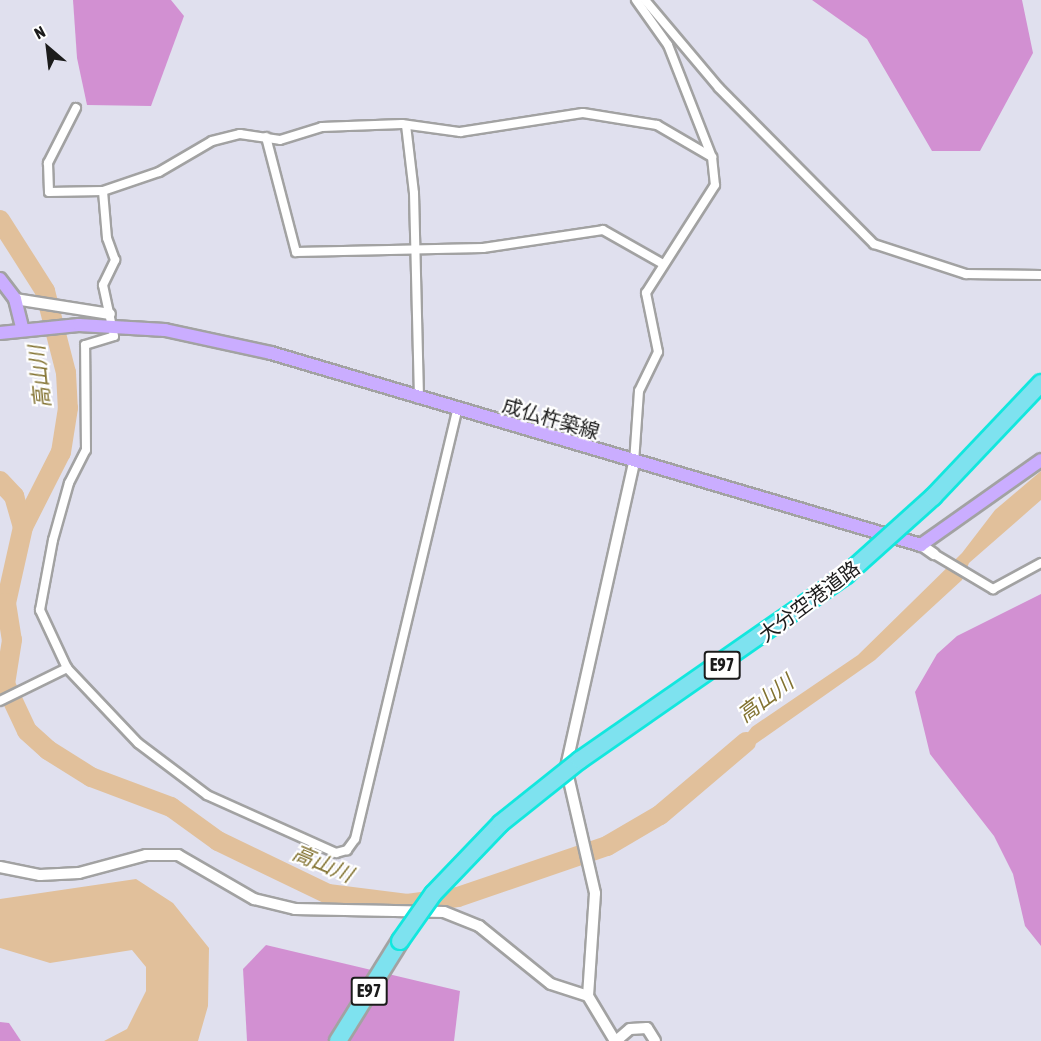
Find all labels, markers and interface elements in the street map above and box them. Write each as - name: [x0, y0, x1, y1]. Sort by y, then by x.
- north arrow: [18, 18, 78, 78]
- text: N: [31, 22, 48, 42]
- water label: 高山川: [23, 344, 55, 410]
- street label: 成仏杵築線: [500, 393, 602, 443]
- street label: 大分空港道路: [754, 555, 864, 647]
- road number: E97: [702, 650, 742, 680]
- water label: 高山川: [732, 669, 798, 727]
- water label: 高山川: [289, 839, 357, 887]
- road number: E97: [350, 976, 388, 1006]

